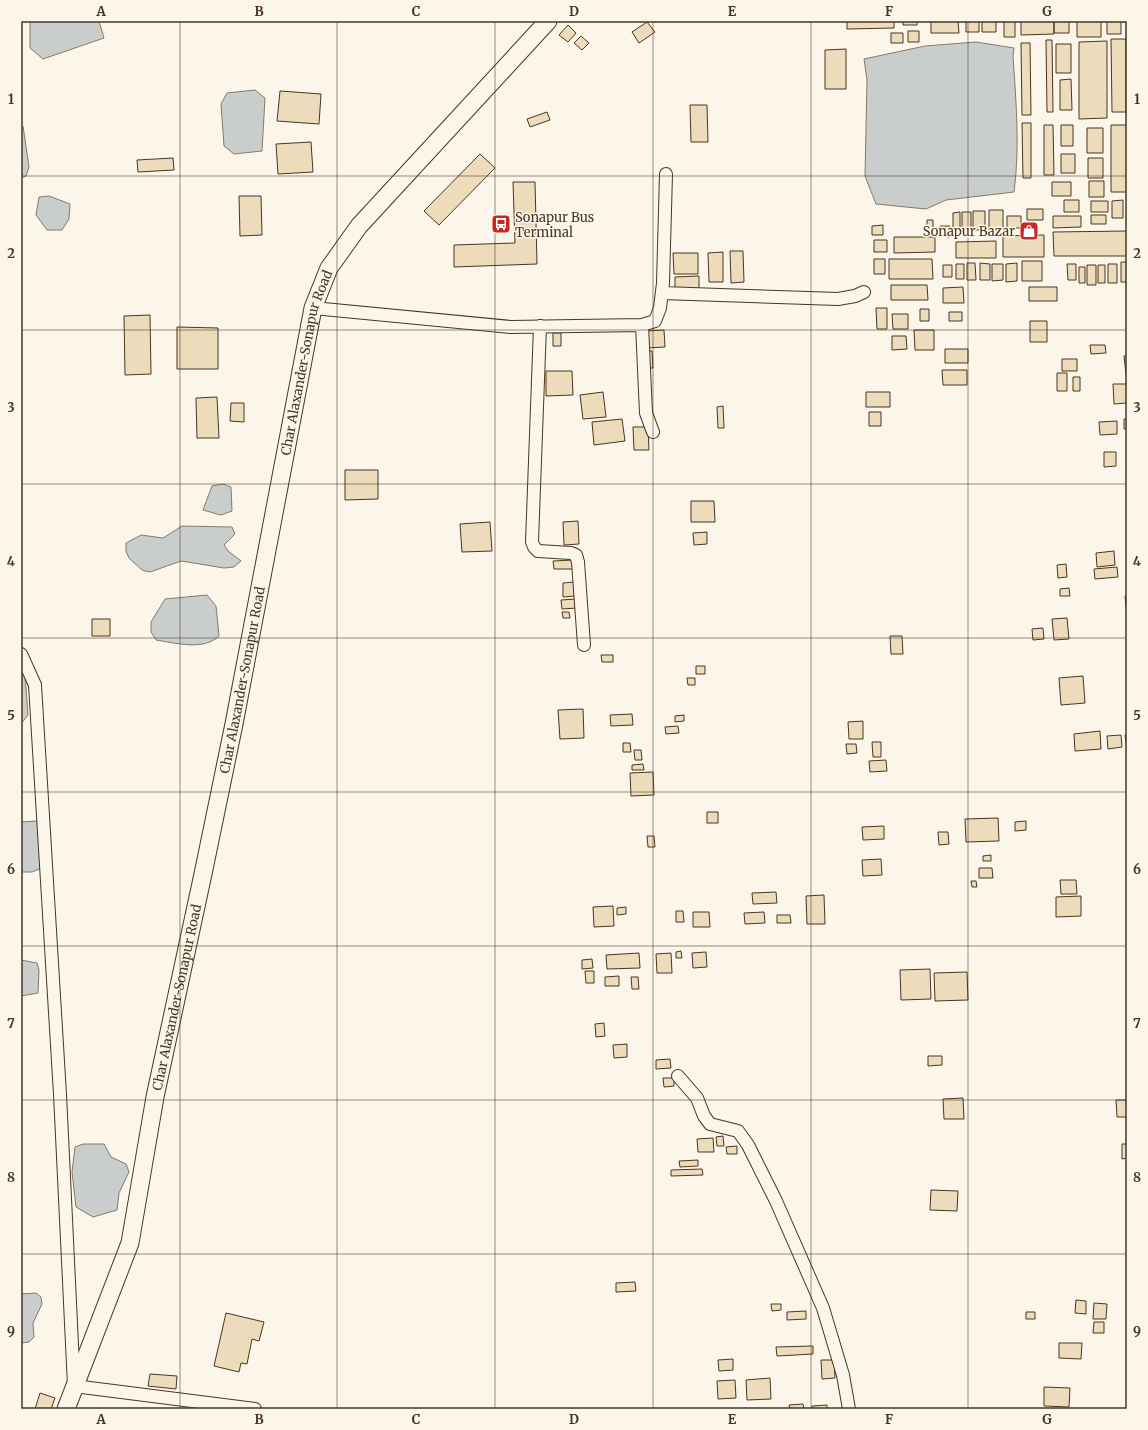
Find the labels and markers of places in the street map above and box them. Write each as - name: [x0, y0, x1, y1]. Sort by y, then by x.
- place label: Sonapur Bus Terminal: [515, 209, 594, 241]
- bus stop icon: Sonapur Bus Terminal: [490, 213, 512, 235]
- shop icon: Sonapur Bazar: [1018, 220, 1040, 242]
- place label: Sonapur Bazar: [923, 223, 1015, 240]

